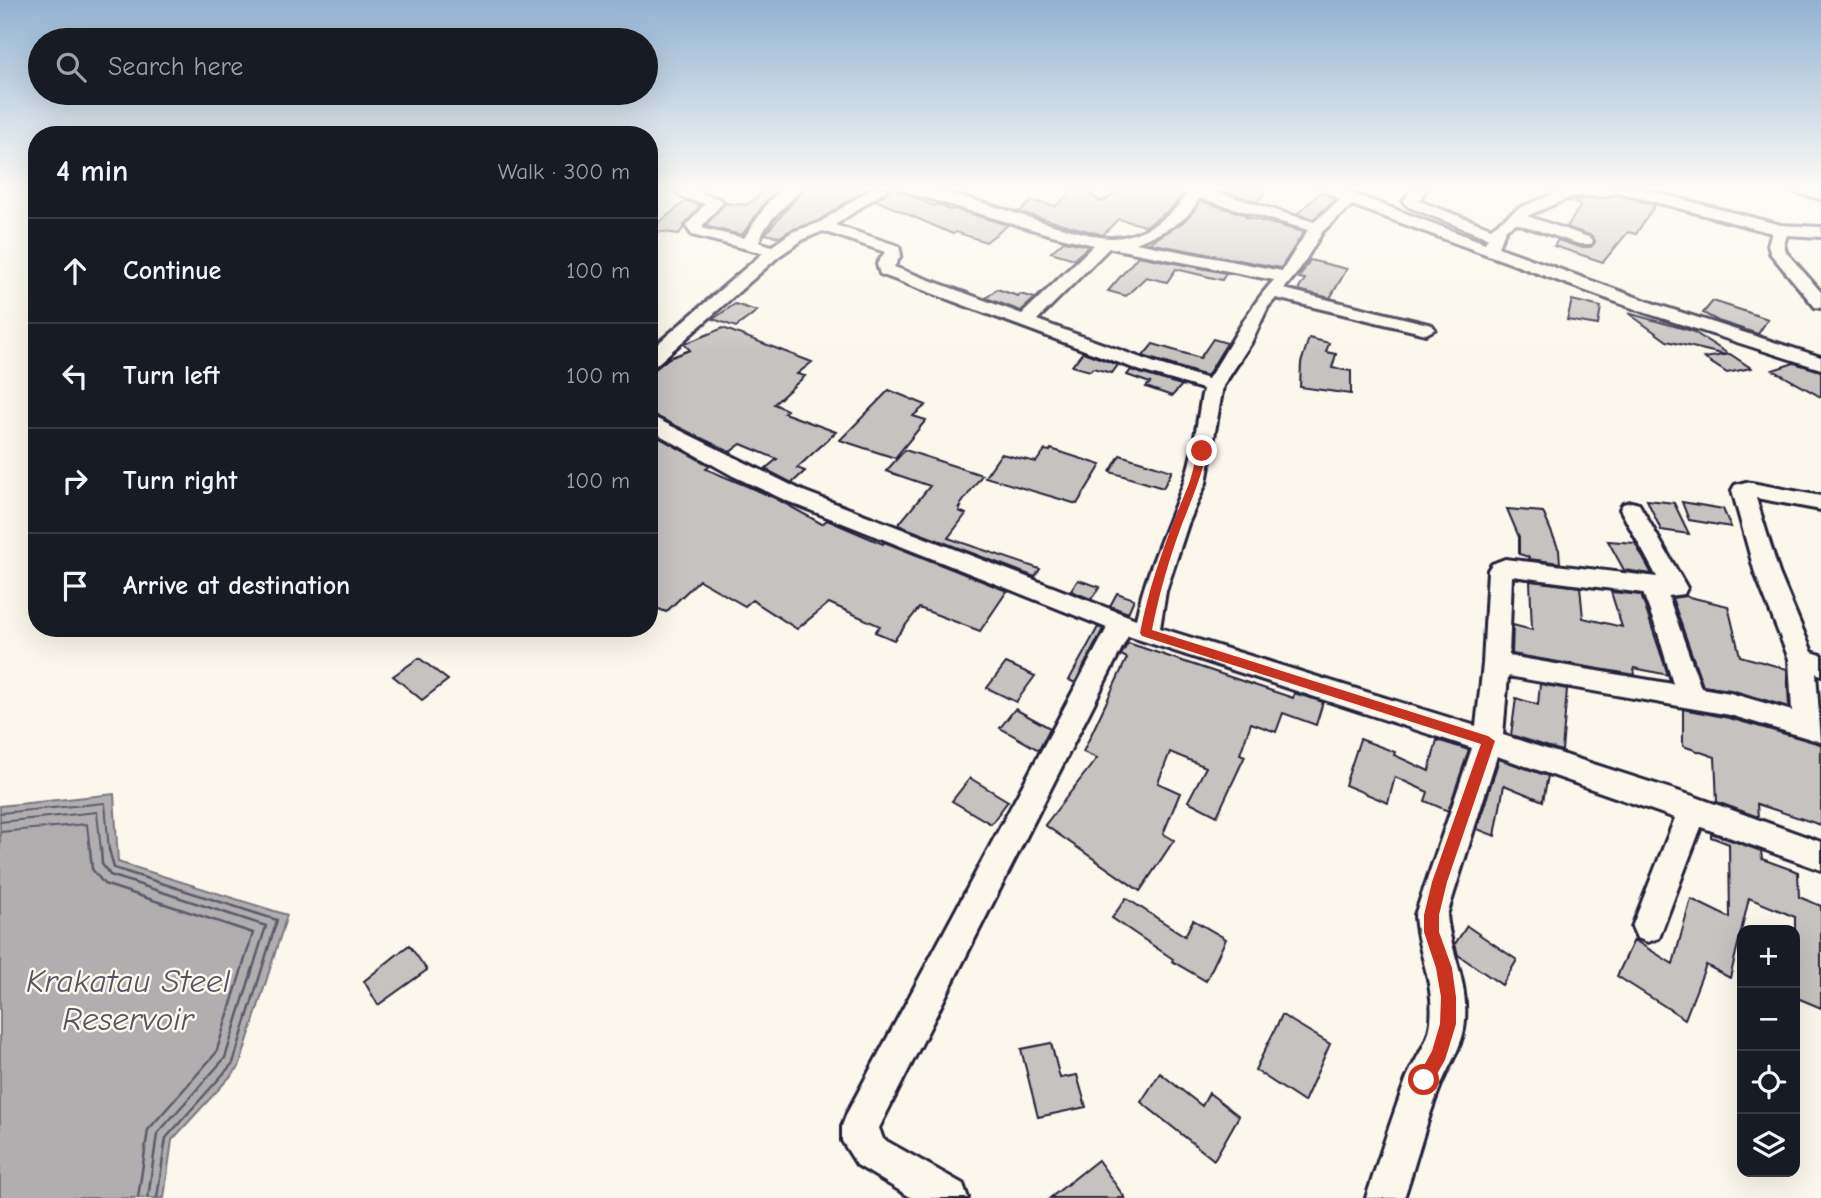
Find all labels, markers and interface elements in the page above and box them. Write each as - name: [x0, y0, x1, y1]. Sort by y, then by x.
- search box: [28, 28, 658, 105]
- icon: search: [52, 48, 90, 86]
- text: Search here: [108, 52, 243, 82]
- text: 4 min: [56, 154, 128, 189]
- text: Walk · 300 m: [498, 158, 630, 185]
- icon: ahead: [56, 252, 94, 290]
- text: Continue: [123, 256, 221, 286]
- text: 100 m: [566, 257, 630, 284]
- icon: left: [56, 357, 94, 395]
- text: Turn left: [123, 361, 220, 391]
- text: 100 m: [566, 362, 630, 389]
- route end: [1186, 435, 1217, 466]
- icon: right: [56, 462, 94, 500]
- text: Turn right: [123, 466, 237, 496]
- text: 100 m: [566, 467, 630, 494]
- icon: arrive: [56, 567, 94, 605]
- text: Arrive at destination: [123, 571, 350, 601]
- map controls: [1737, 925, 1800, 1177]
- button: +: [1737, 925, 1800, 988]
- water label: Krakatau Steel Reservoir: [26, 962, 231, 1038]
- button: −: [1737, 988, 1800, 1051]
- button: locate: [1737, 1051, 1800, 1114]
- route start: [1408, 1064, 1439, 1095]
- button: layers: [1737, 1114, 1800, 1177]

